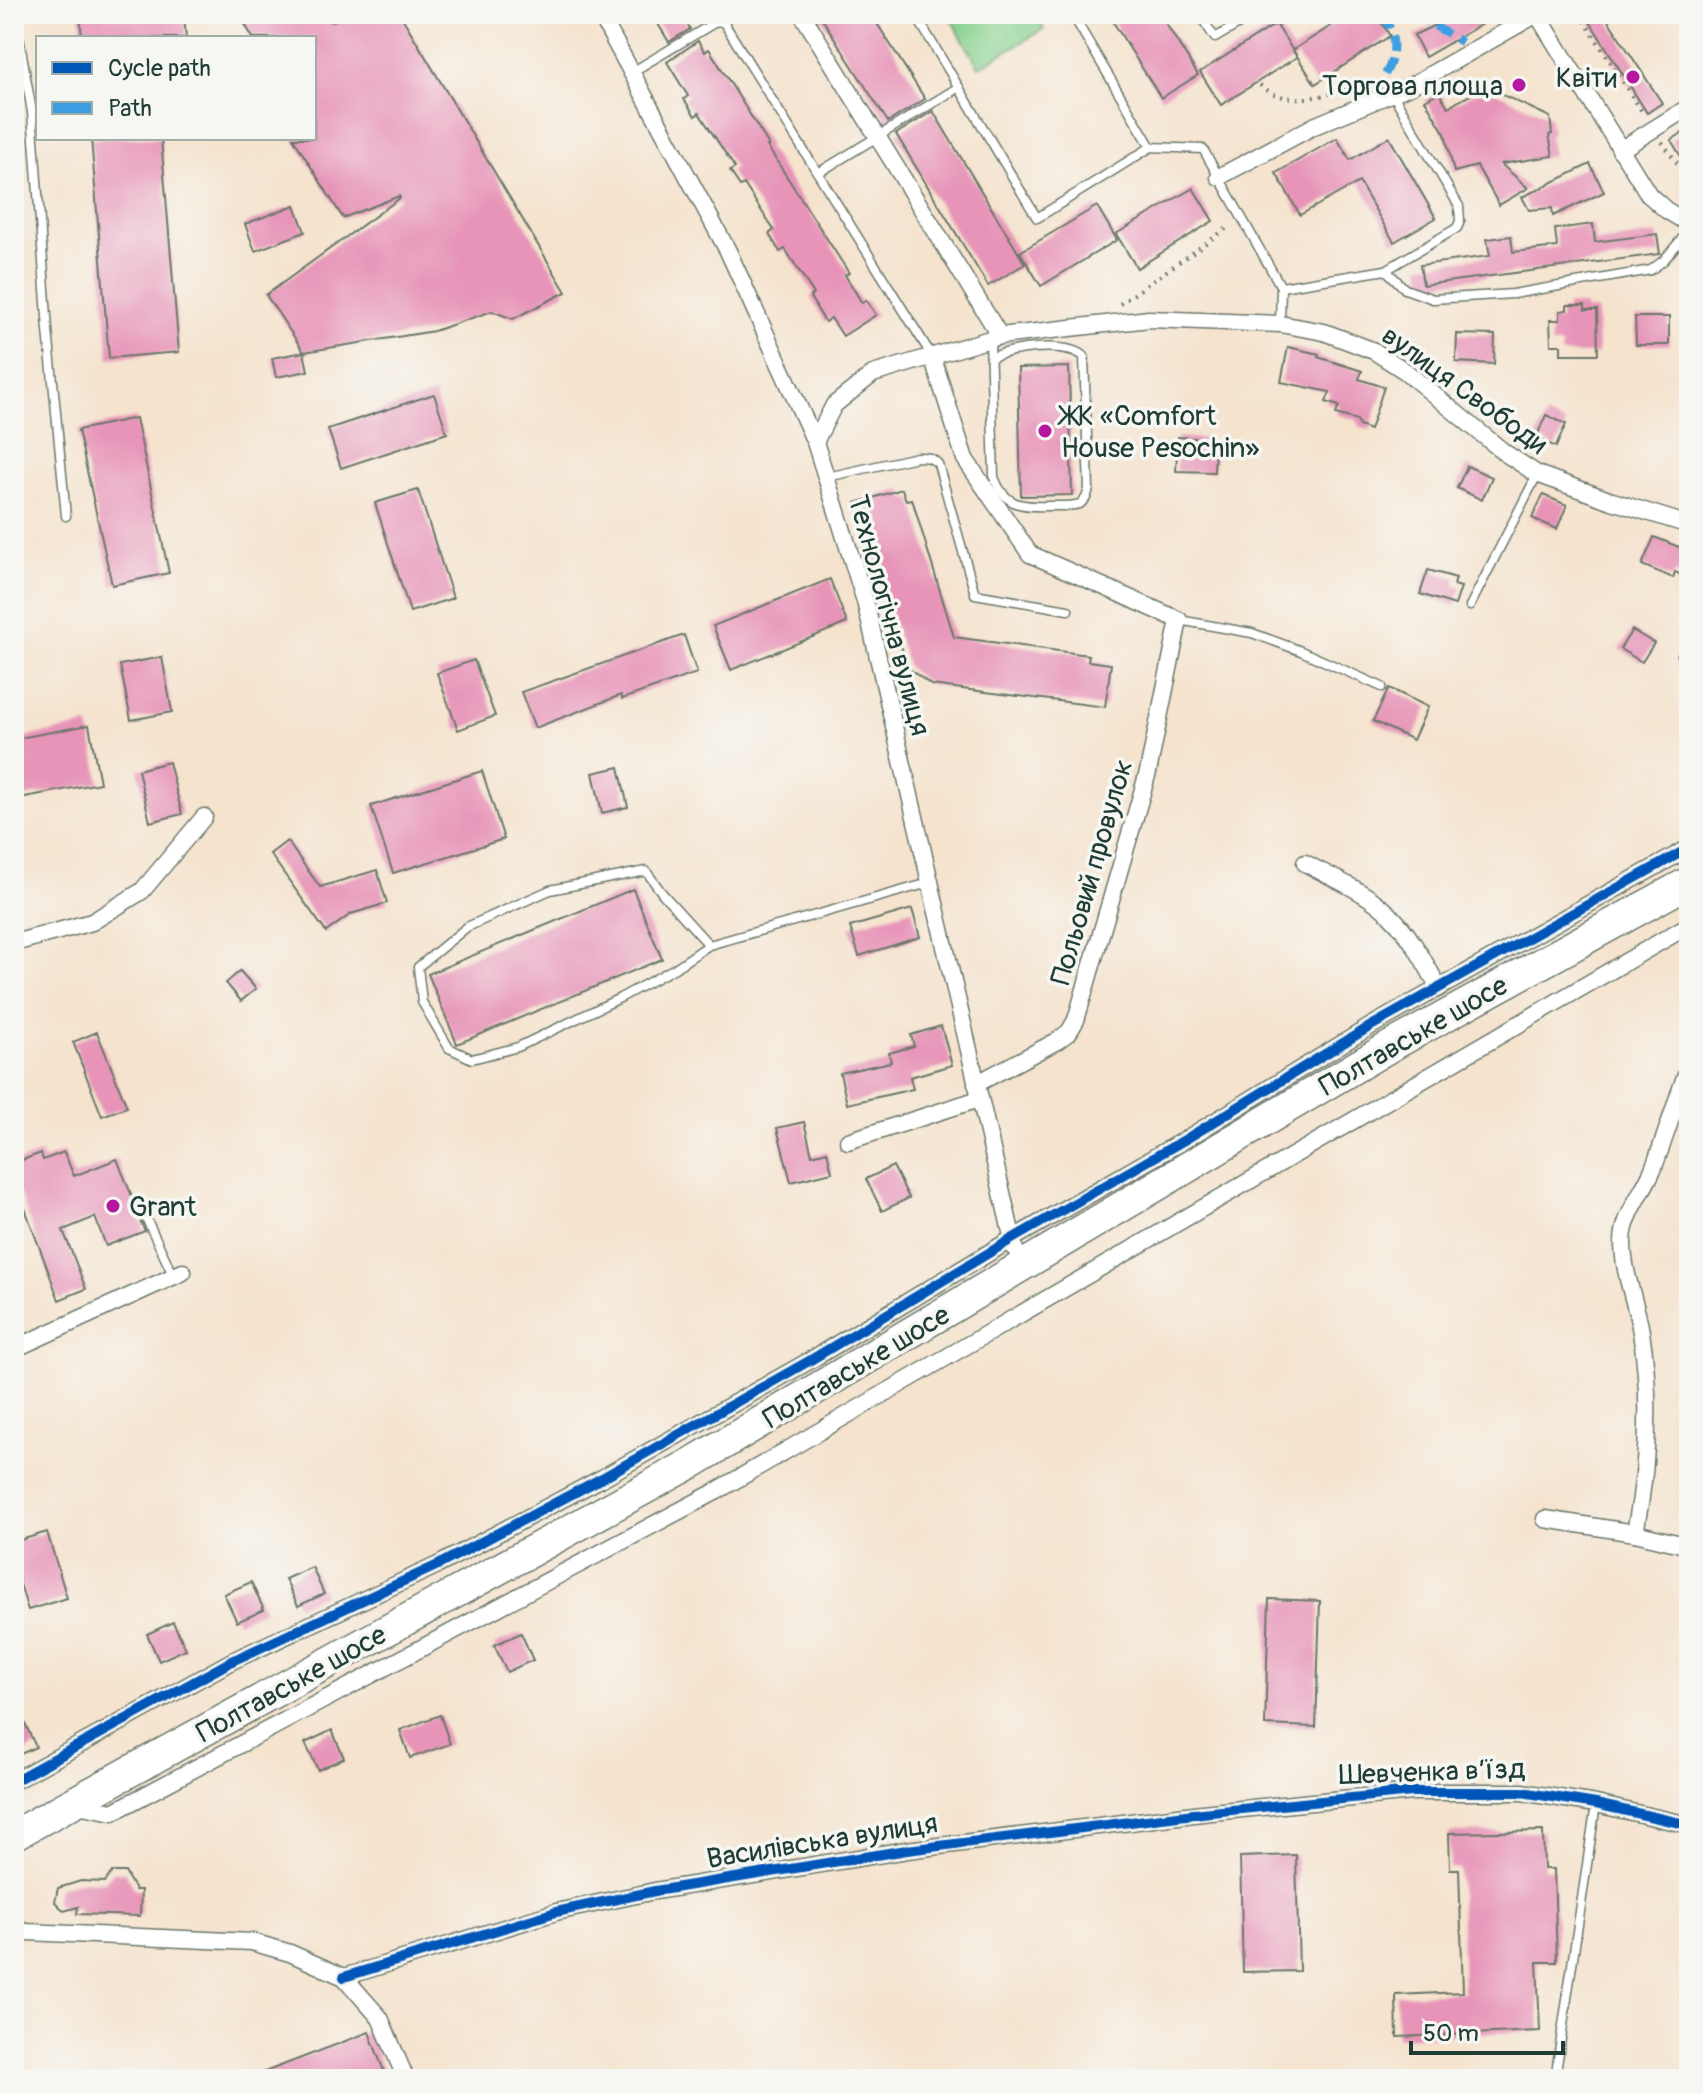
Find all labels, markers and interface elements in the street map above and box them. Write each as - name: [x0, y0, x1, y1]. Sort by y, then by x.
- legend: [36, 36, 316, 140]
- text: Cycle path: [108, 54, 211, 83]
- place label: Квіти: [1556, 61, 1617, 96]
- marker: Квіти: [1624, 68, 1642, 86]
- place label: Торгова площа: [1322, 69, 1503, 104]
- marker: Торгова площа: [1510, 76, 1528, 94]
- text: Path: [108, 94, 152, 123]
- street label: вулиця Свободи: [1374, 318, 1554, 462]
- place label: ЖК «Comfort House Pesochin»: [1057, 399, 1259, 466]
- marker: ЖК «Comfort House Pesochin»: [1036, 422, 1054, 440]
- street label: Технологічна вулиця: [840, 491, 937, 739]
- street label: Польовий провулок: [1044, 756, 1141, 989]
- street label: Полтавське шосе: [1313, 968, 1514, 1104]
- place label: Grant: [129, 1190, 197, 1225]
- marker: Grant: [104, 1197, 122, 1215]
- street label: Полтавське шосе: [757, 1298, 957, 1437]
- street label: Полтавське шосе: [191, 1618, 393, 1751]
- street label: Шевченка в’їзд: [1338, 1752, 1526, 1793]
- street label: Василівська вулиця: [704, 1806, 940, 1877]
- scale bar: [1411, 2005, 1563, 2055]
- text: 50 m: [1423, 2019, 1479, 2048]

